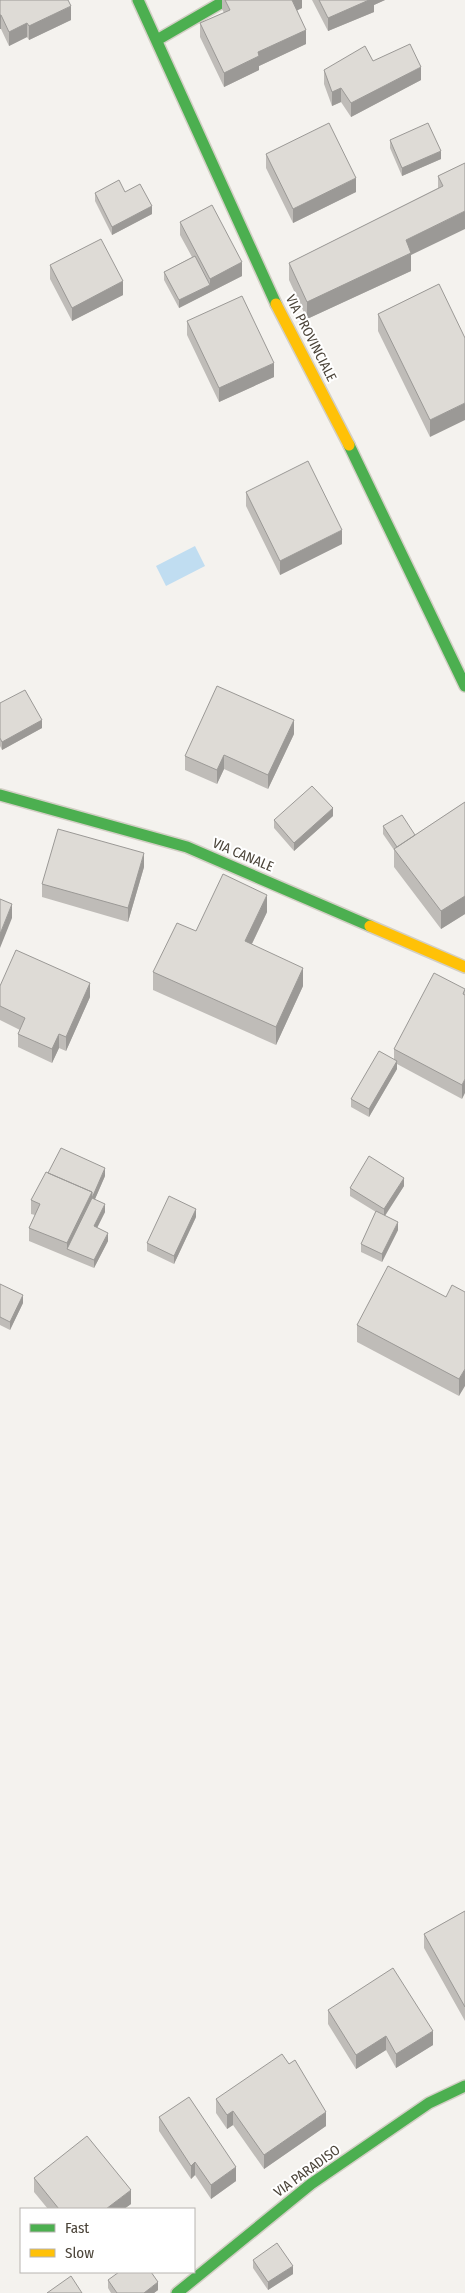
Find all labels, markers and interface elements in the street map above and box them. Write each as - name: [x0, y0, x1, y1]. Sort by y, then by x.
- street label: VIA PROVINCIALE: [282, 292, 340, 385]
- street label: VIA CANALE: [210, 835, 276, 876]
- street label: VIA PARADISO: [271, 2141, 344, 2201]
- legend: [20, 2208, 195, 2273]
- text: Fast: [65, 2219, 89, 2237]
- text: Slow: [65, 2244, 94, 2262]

